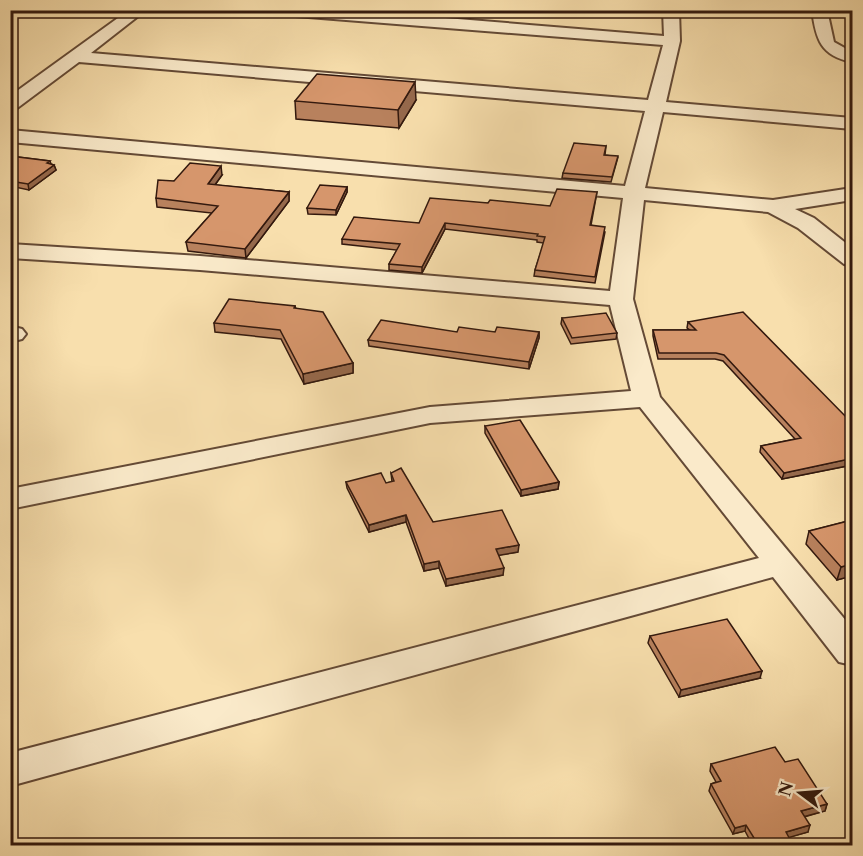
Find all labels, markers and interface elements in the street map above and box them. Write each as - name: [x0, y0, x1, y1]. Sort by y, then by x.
- north arrow: [770, 763, 830, 823]
- text: N: [774, 779, 797, 798]

